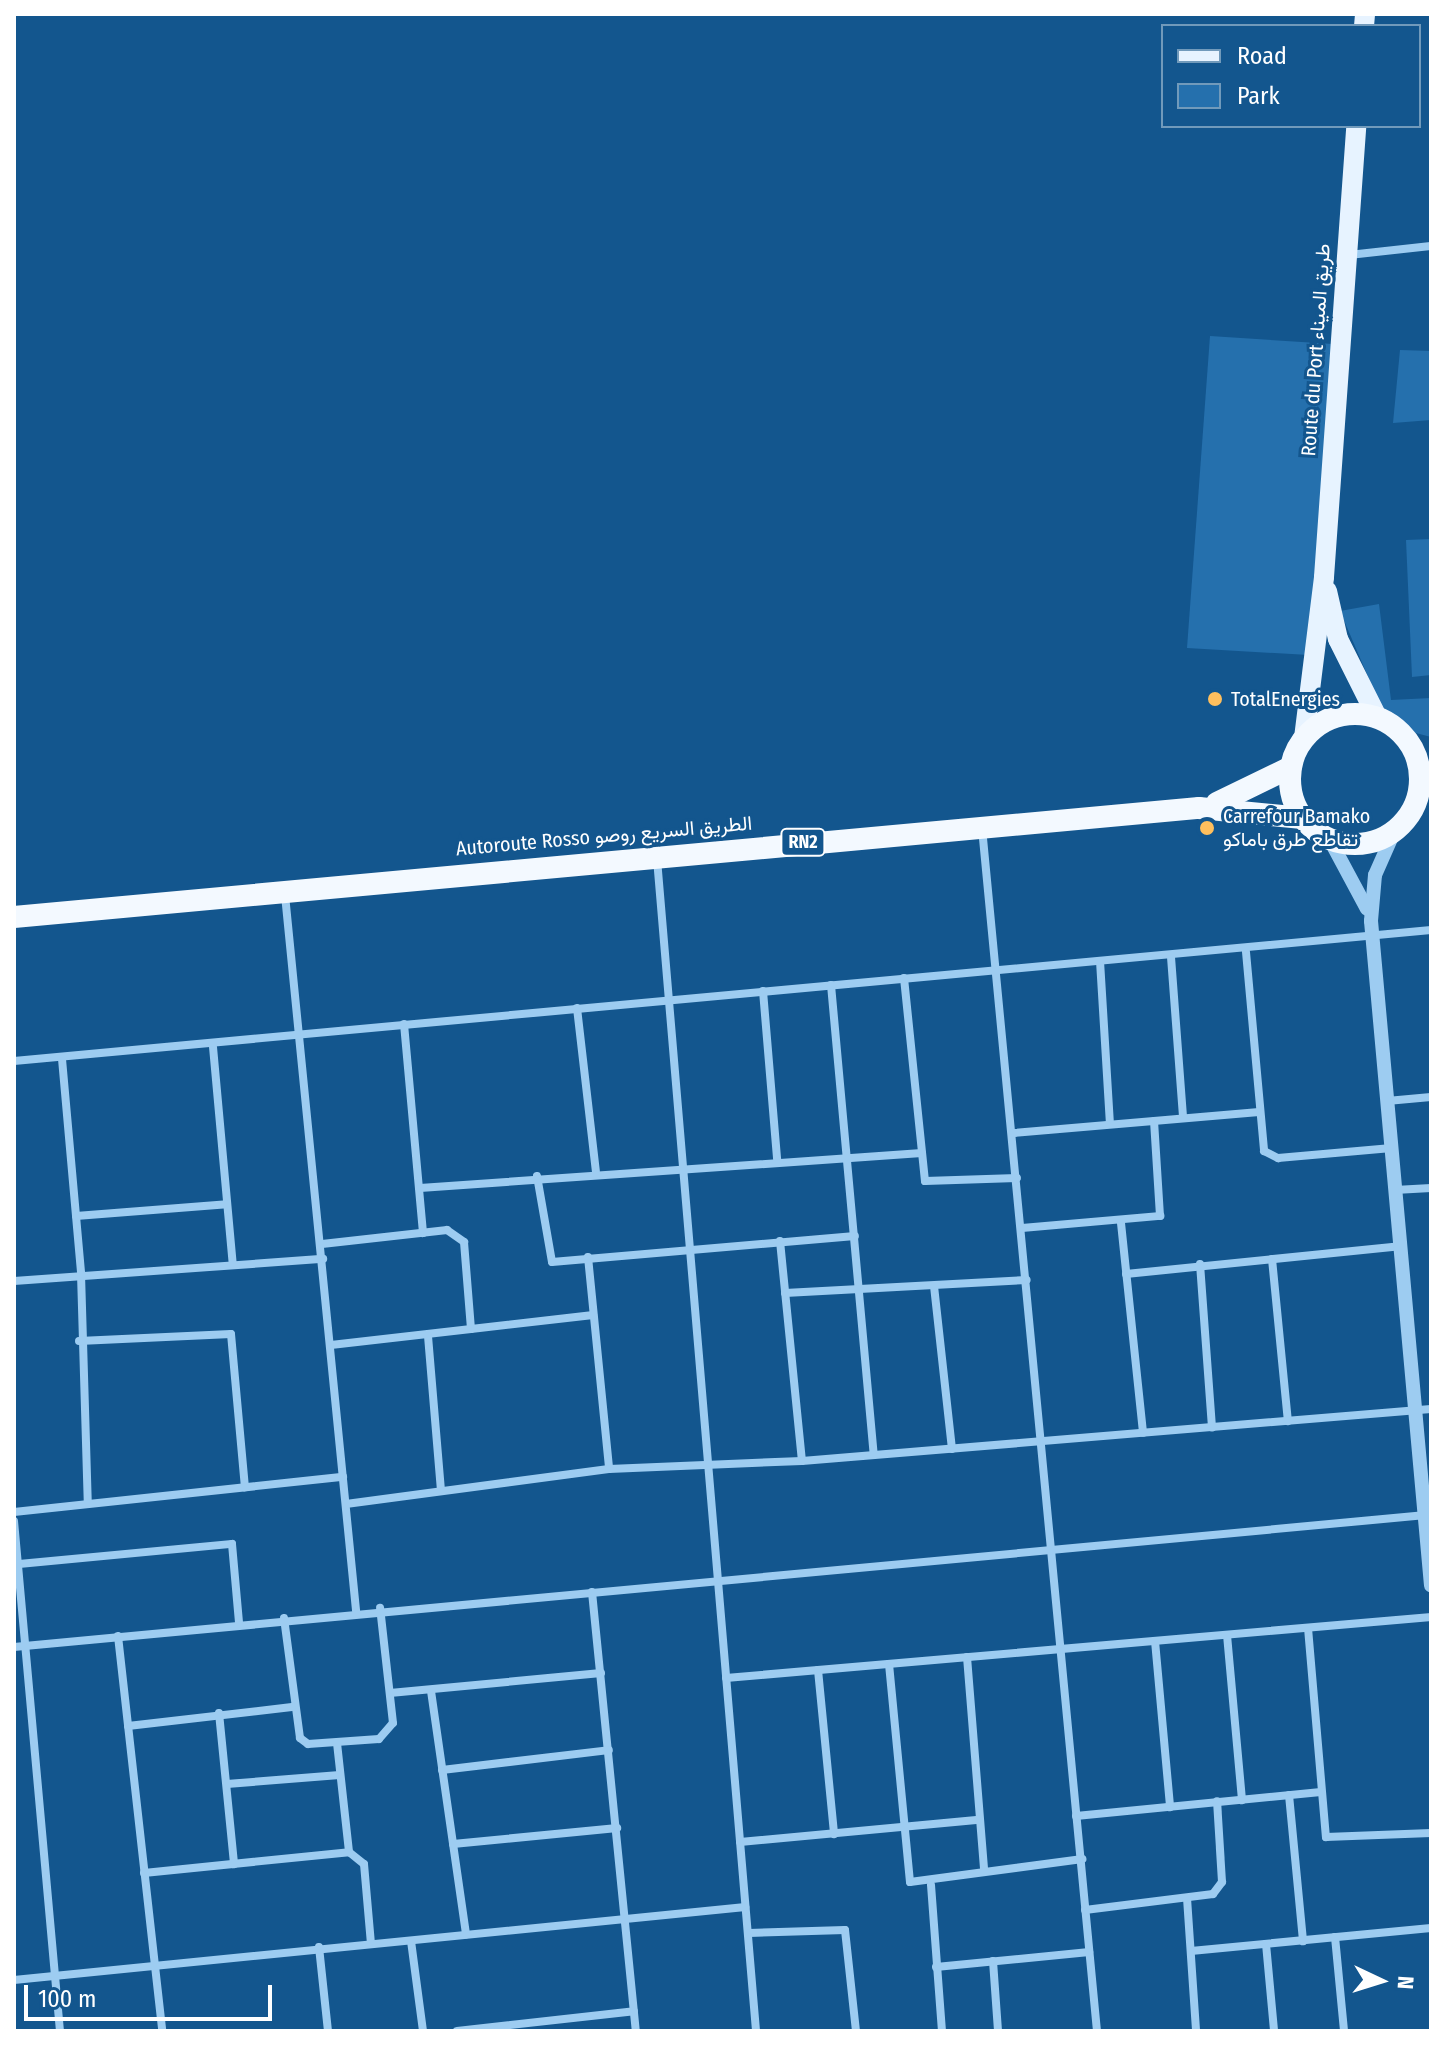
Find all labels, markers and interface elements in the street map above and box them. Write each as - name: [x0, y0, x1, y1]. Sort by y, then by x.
- legend: [1161, 24, 1421, 128]
- text: Road: [1237, 42, 1287, 70]
- text: Park: [1237, 82, 1280, 110]
- street label: Route du Port طريق الميناء: [1297, 243, 1335, 457]
- place label: TotalEnergies: [1231, 687, 1340, 711]
- marker: TotalEnergies: [1206, 690, 1224, 708]
- place label: Carrefour Bamako تقاطع طرق باماكو: [1223, 804, 1370, 851]
- street label: Autoroute Rosso الطريق السريع روصو: [455, 811, 753, 861]
- marker: Carrefour Bamako تقاطع طرق باماكو: [1198, 819, 1216, 837]
- road number: RN2: [779, 828, 827, 856]
- north arrow: [1341, 1941, 1421, 2021]
- scale bar: [28, 1969, 276, 2019]
- text: N: [1392, 1975, 1419, 1990]
- text: 100 m: [38, 1985, 96, 2013]

